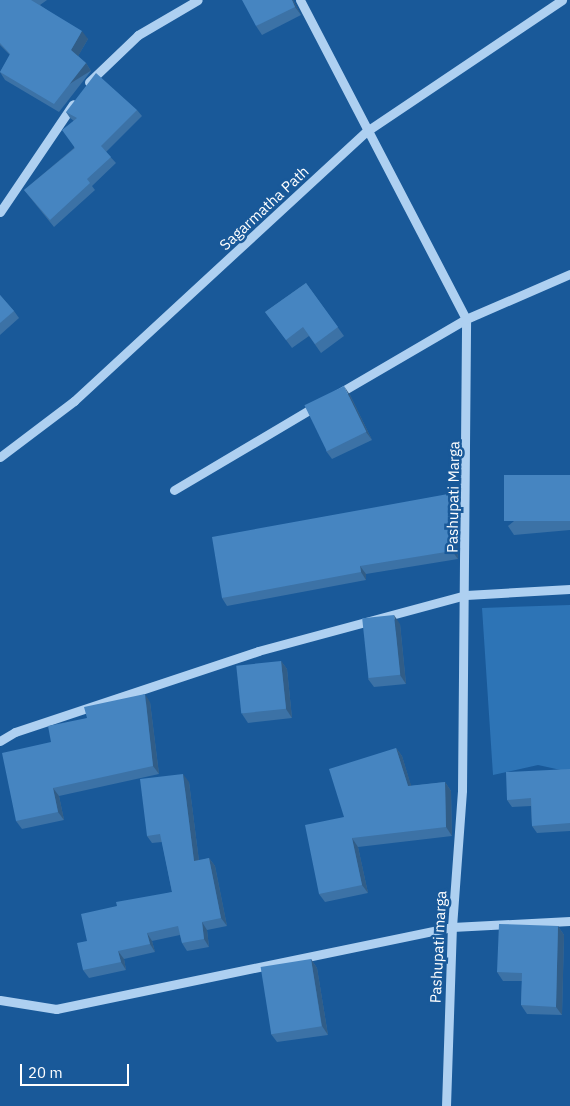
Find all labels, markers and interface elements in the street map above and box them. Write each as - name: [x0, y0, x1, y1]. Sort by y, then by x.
- street label: Sagarmatha Path: [216, 162, 312, 254]
- street label: Pashupati Marga: [443, 441, 463, 553]
- street label: Pashupati marga: [426, 890, 450, 1004]
- scale bar: [22, 1054, 131, 1086]
- text: 20 m: [28, 1063, 63, 1082]

